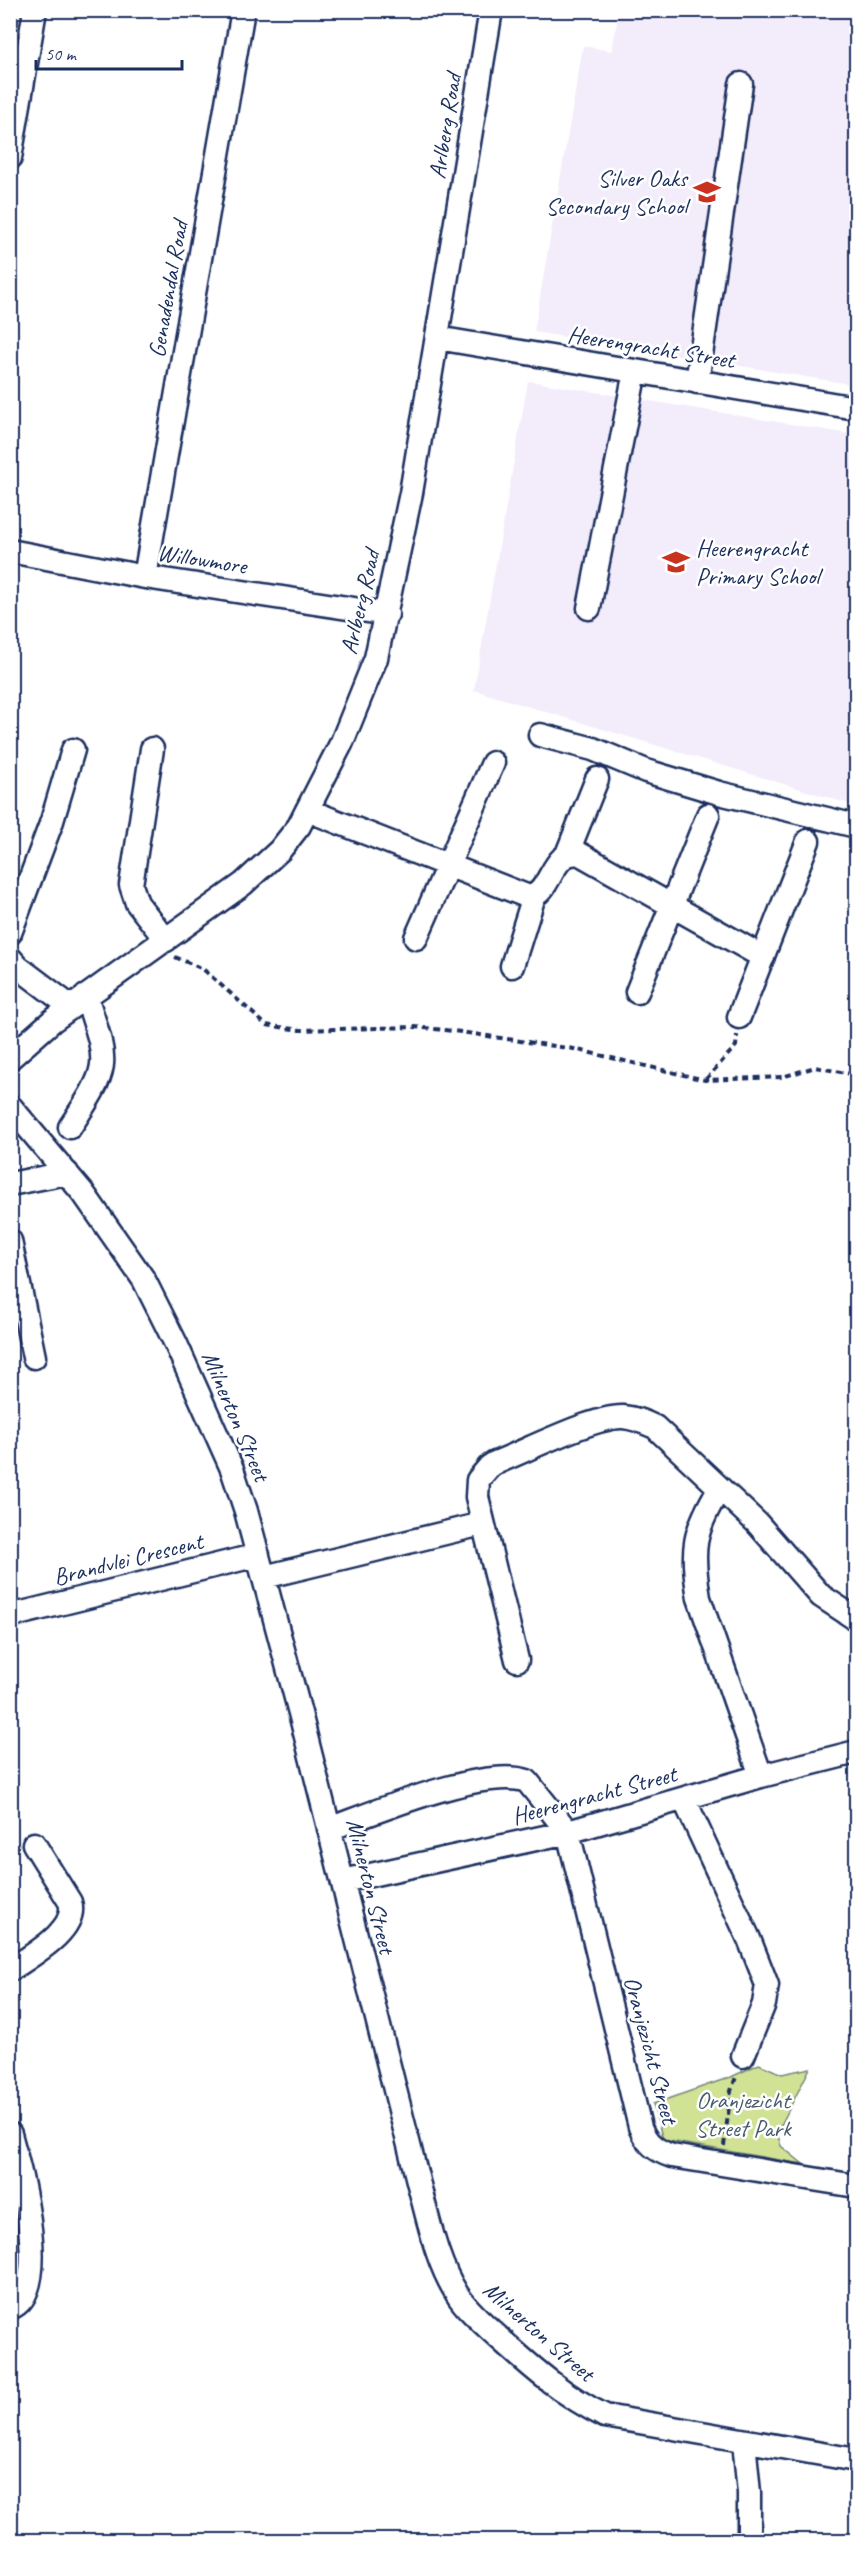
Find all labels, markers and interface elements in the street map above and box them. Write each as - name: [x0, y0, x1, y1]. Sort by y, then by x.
- scale bar: [36, 33, 182, 71]
- text: 50 m: [45, 43, 78, 65]
- street label: Arlberg Road: [422, 68, 469, 181]
- place label: Silver Oaks Secondary School: [546, 163, 691, 221]
- school or university icon: Silver Oaks Secondary School: [692, 177, 722, 207]
- street label: Genadendal Road: [141, 215, 195, 360]
- street label: Heerengracht Street: [565, 319, 739, 375]
- place label: Heerengracht Primary School: [696, 533, 823, 591]
- street label: Willowmore: [155, 537, 251, 581]
- street label: Arlberg Road: [333, 543, 387, 657]
- school or university icon: Heerengracht Primary School: [661, 547, 691, 577]
- street label: Milnerton Street: [195, 1347, 278, 1487]
- street label: Brandvlei Crescent: [50, 1525, 208, 1592]
- street label: Heerengracht Street: [509, 1758, 681, 1831]
- street label: Milnerton Street: [340, 1815, 403, 1959]
- street label: Oranjezicht Street: [617, 1973, 686, 2129]
- park label: Oranjezicht Street Park: [695, 2085, 793, 2143]
- street label: Milnerton Street: [477, 2274, 603, 2389]

